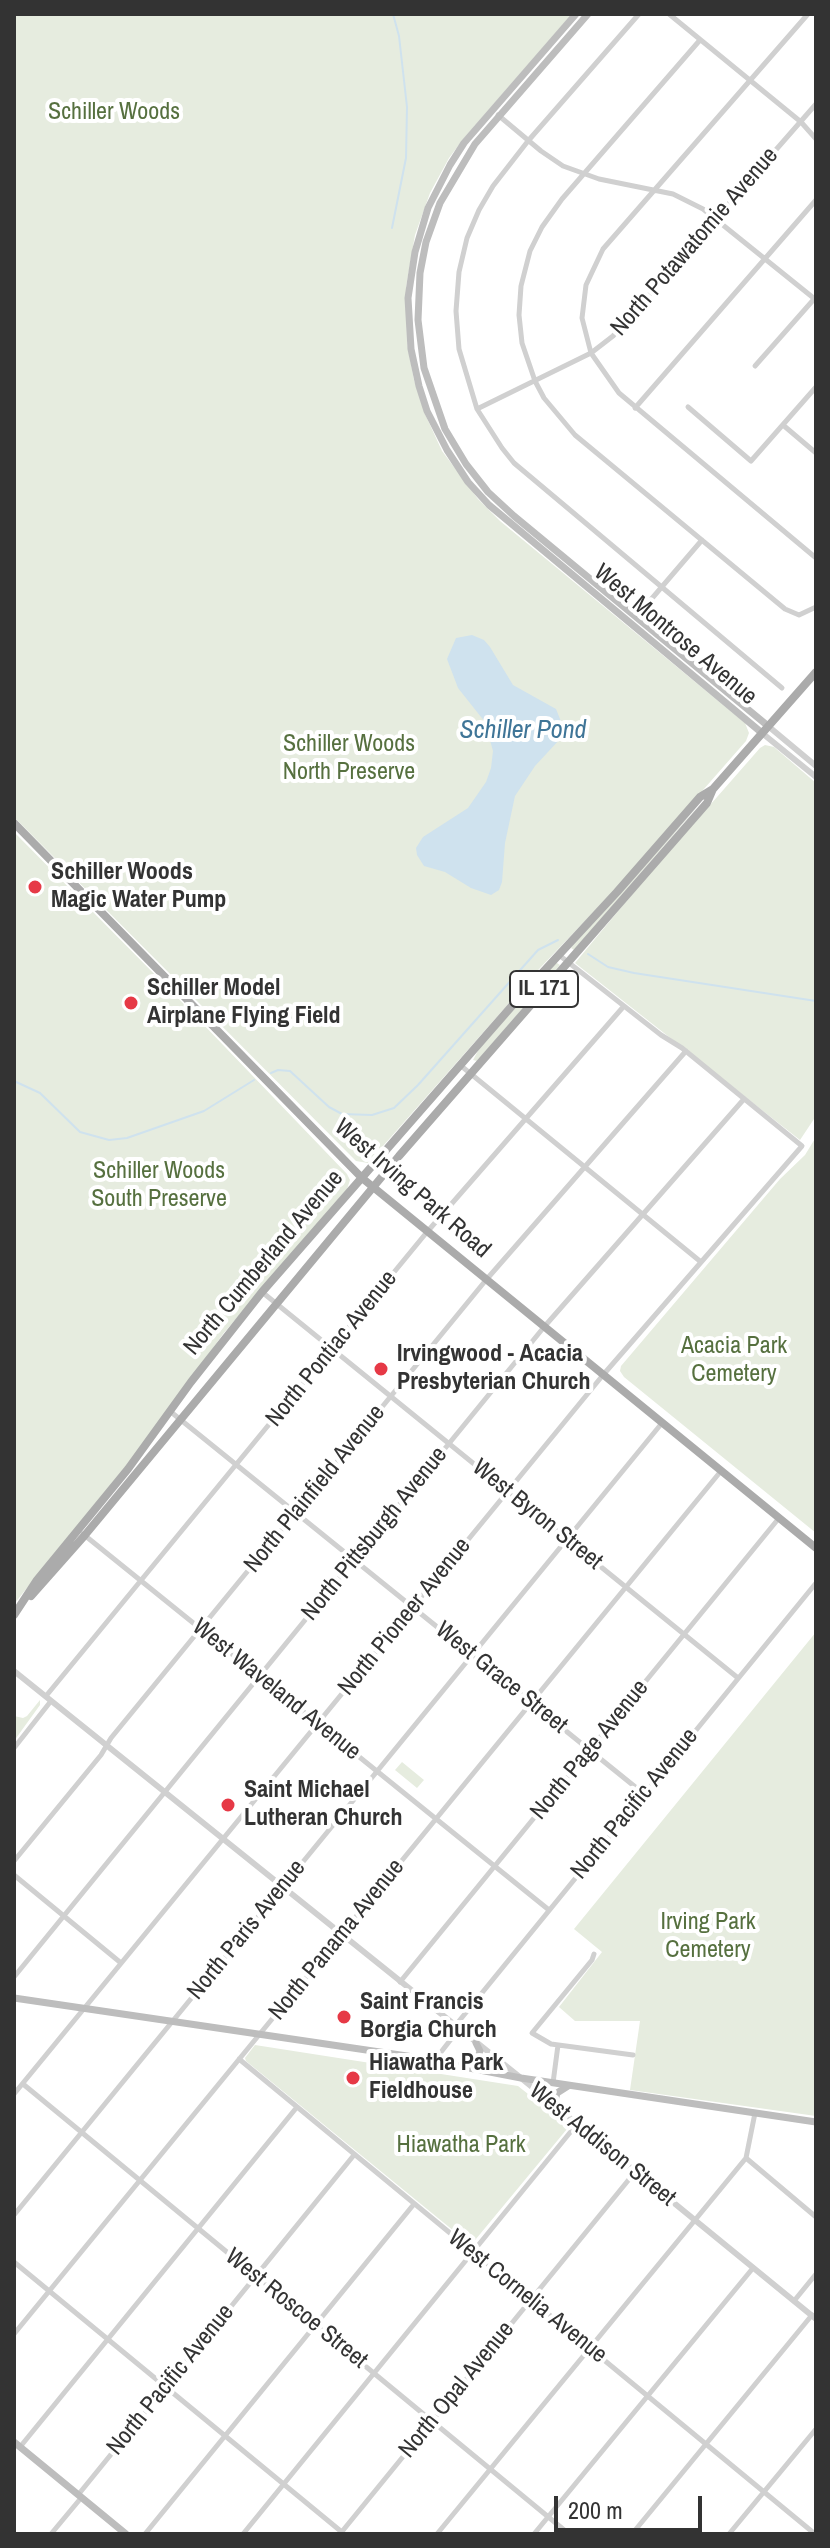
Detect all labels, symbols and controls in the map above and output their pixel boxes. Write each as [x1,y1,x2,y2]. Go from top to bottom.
park label: Schiller Woods [48,99,180,127]
street label: North Potawatomie Avenue [605,142,785,342]
street label: West Montrose Avenue [588,558,762,712]
water label: Schiller Pond [460,715,586,747]
park label: Schiller Woods North Preserve [283,731,415,787]
place label: Schiller Woods Magic Water Pump [51,859,226,915]
marker: Schiller Woods Magic Water Pump [26,878,44,896]
road number: IL 171 [510,971,578,1007]
place label: Schiller Model Airplane Flying Field [147,975,341,1031]
marker: Schiller Model Airplane Flying Field [122,994,140,1012]
street label: West Irving Park Road [328,1113,496,1265]
park label: Schiller Woods South Preserve [91,1158,227,1214]
street label: North Cumberland Avenue [178,1165,350,1361]
street label: North Pontiac Avenue [260,1265,404,1433]
park label: Acacia Park Cemetery [681,1333,787,1389]
place label: Irvingwood - Acacia Presbyterian Church [397,1341,591,1397]
marker: Irvingwood - Acacia Presbyterian Church [372,1360,390,1378]
street label: North Plainfield Avenue [239,1399,391,1579]
street label: North Pittsburgh Avenue [296,1441,454,1627]
street label: West Byron Street [466,1454,608,1576]
street label: North Pioneer Avenue [333,1532,477,1702]
street label: West Waveland Avenue [186,1613,366,1767]
street label: West Grace Street [429,1616,573,1740]
street label: North Page Avenue [525,1674,655,1826]
street label: North Pacific Avenue [565,1723,705,1885]
place label: Saint Michael Lutheran Church [244,1777,403,1833]
marker: Saint Michael Lutheran Church [219,1796,237,1814]
street label: North Paris Avenue [182,1854,312,2006]
street label: North Panama Avenue [263,1854,411,2026]
park label: Irving Park Cemetery [660,1909,756,1965]
place label: Saint Francis Borgia Church [360,1989,497,2045]
marker: Saint Francis Borgia Church [335,2008,353,2026]
place label: Hiawatha Park Fieldhouse [369,2050,504,2106]
marker: Hiawatha Park Fieldhouse [344,2069,362,2087]
street label: West Addison Street [523,2077,681,2213]
park label: Hiawatha Park [396,2132,526,2160]
street label: West Cornelia Avenue [442,2224,612,2370]
street label: West Roscoe Street [219,2243,373,2375]
street label: North Pacific Avenue [101,2299,241,2461]
street label: North Opal Avenue [393,2316,521,2464]
scale bar [558,2480,706,2530]
text: 200 m [568,2494,623,2526]

